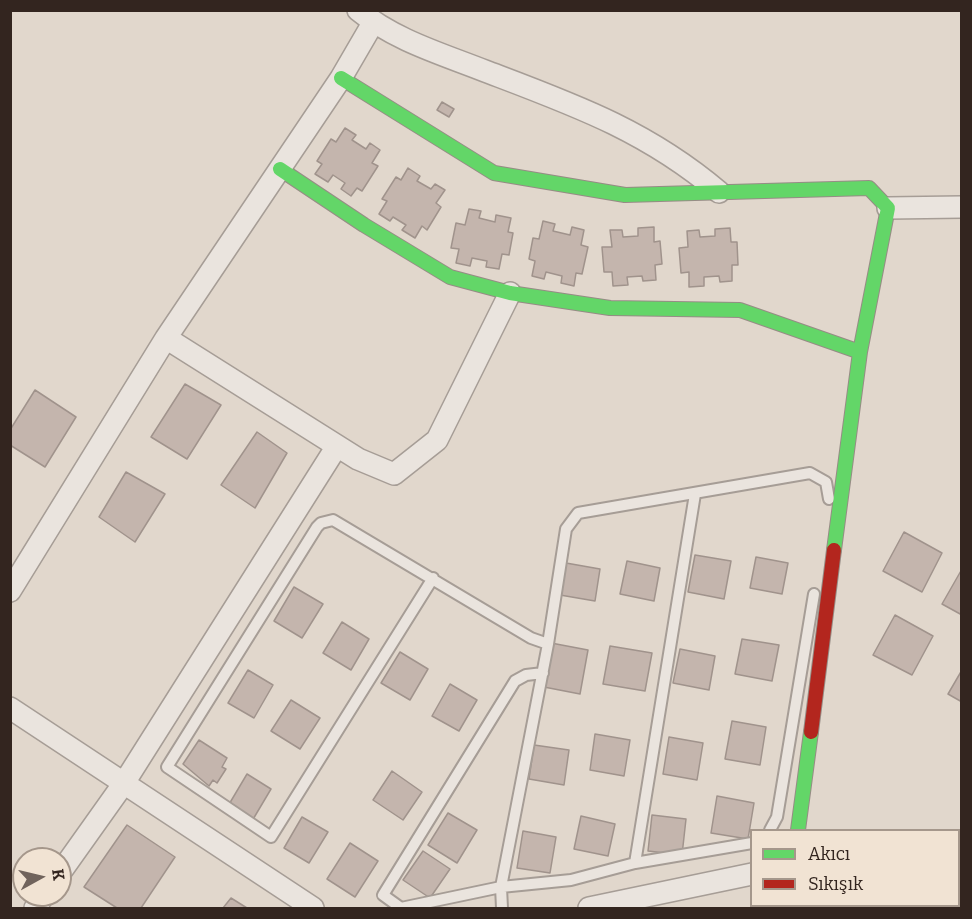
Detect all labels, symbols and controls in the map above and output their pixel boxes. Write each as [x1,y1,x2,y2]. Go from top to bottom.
legend [750,829,960,907]
text: Akıcı [808,843,850,865]
north arrow [12,847,72,907]
text: K [48,868,69,882]
text: Sıkışık [808,873,863,895]

